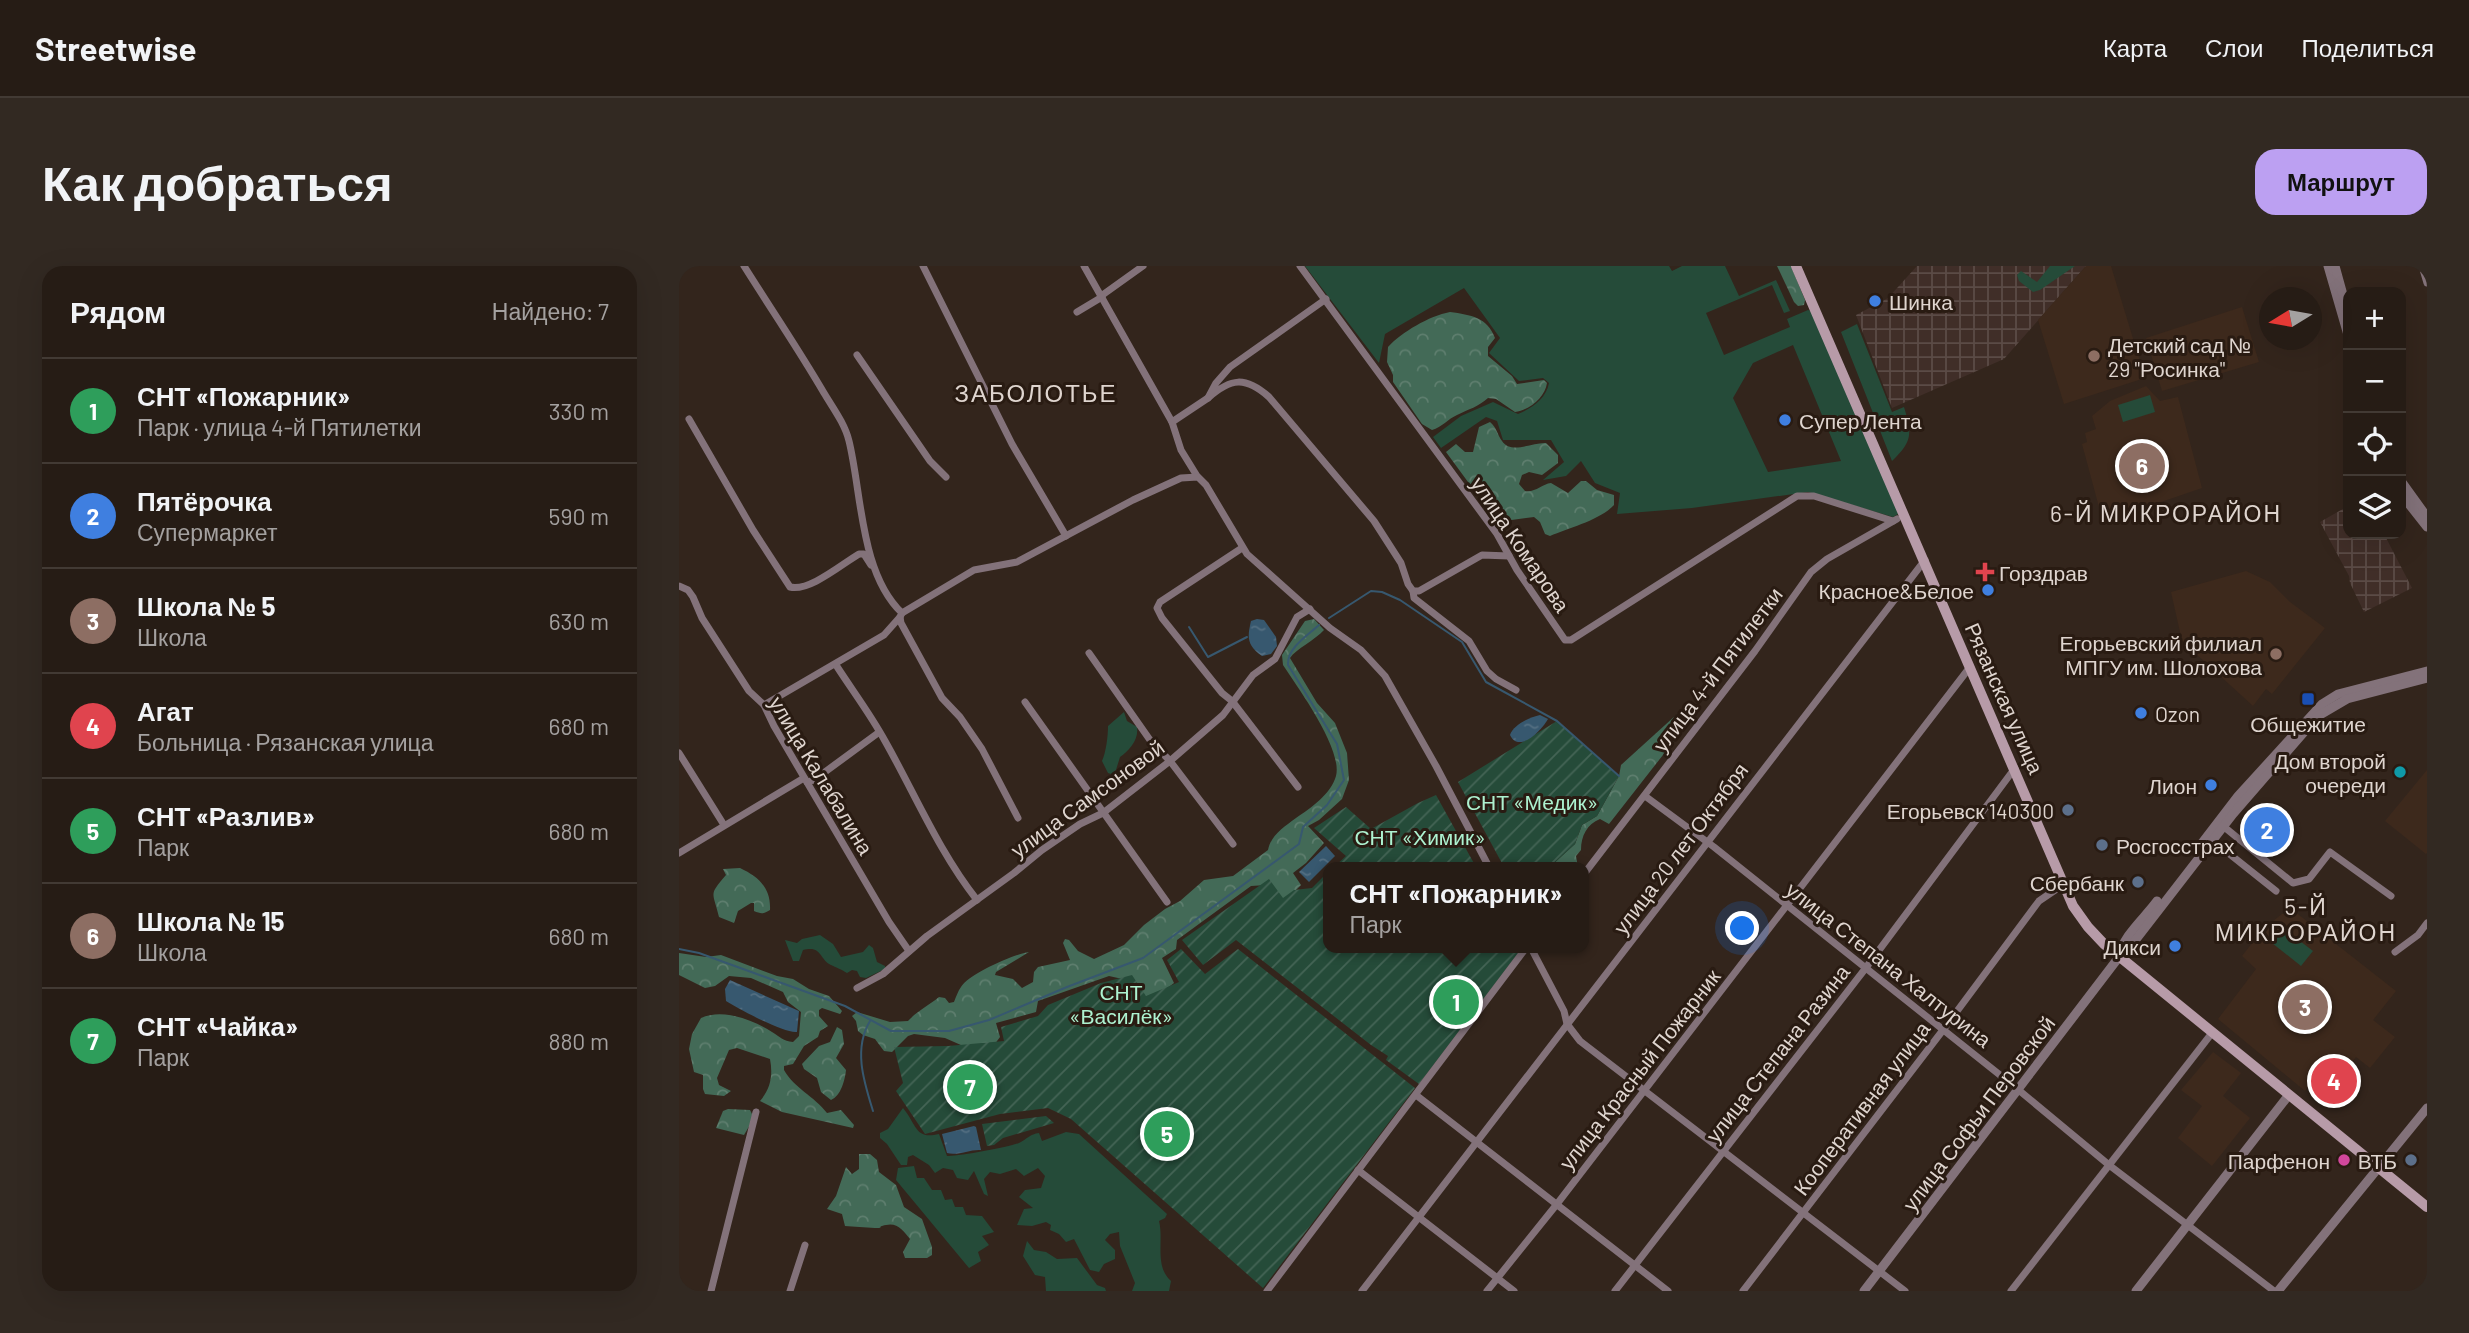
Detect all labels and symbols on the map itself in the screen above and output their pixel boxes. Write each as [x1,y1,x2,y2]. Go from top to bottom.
north arrow [2259,287,2322,350]
place label: Шинка [1889,289,1953,314]
marker: Шинка [1867,293,1883,309]
place label: Детский сад № 29 "Росинка" [2108,332,2251,381]
marker: Детский сад № 29 "Росинка" [2086,348,2102,364]
district label: ЗАБОЛОТЬЕ [954,378,1118,407]
place label: Супер Лента [1799,408,1922,433]
marker: Супер Лента [1777,412,1793,428]
pin: 6 [2119,440,2165,492]
street label: улица Комарова [1466,472,1576,617]
district label: 6-Й МИКРОРАЙОН [2050,499,2282,527]
place label: Горздрав [1999,560,2088,585]
marker: Горздрав [1977,564,1993,580]
place label: Красное&Белое [1819,578,1974,603]
street label: улица 4-й Пятилетки [1647,582,1787,756]
marker: Красное&Белое [1980,582,1996,598]
street label: Рязанская улица [1960,619,2050,778]
place label: Егорьевский филиал МПГУ им. Шолохова [2060,630,2262,679]
marker: Егорьевский филиал МПГУ им. Шолохова [2268,646,2284,662]
street label: улица Калабалина [765,691,879,859]
marker: Общежитие [2300,691,2316,707]
place label: Ozon [2155,701,2200,726]
marker: Ozon [2133,705,2149,721]
place label: Общежитие [2250,711,2366,736]
street label: улица Самсоновой [1005,734,1169,862]
place label: Дом второй очереди [2274,748,2386,797]
street label: улица 20 лет Октября [1607,757,1753,939]
marker: Дом второй очереди [2392,764,2408,780]
place label: Лион [2148,773,2197,798]
marker: Лион [2203,777,2219,793]
park label: СНТ «Медик» [1466,789,1598,814]
place label: Егорьевск 140300 [1887,798,2054,823]
marker: Егорьевск 140300 [2060,802,2076,818]
pin: 2 [2244,804,2290,856]
park label: СНТ «Химик» [1354,824,1486,849]
place label: Росгосстрах [2116,833,2235,858]
marker: Росгосстрах [2094,837,2110,853]
place label: Сбербанк [2030,870,2125,895]
marker: Сбербанк [2130,874,2146,890]
street label: улица Степана Халтурина [1781,876,1997,1052]
district label: 5-Й МИКРОРАЙОН [2215,892,2397,946]
your location [1725,911,1759,945]
place label: Дикси [2103,934,2161,959]
marker: Дикси [2167,938,2183,954]
street label: улица Степана Разина [1700,959,1854,1147]
street label: улица Красный Пожарник [1553,963,1725,1174]
pin: 1 [1433,976,1479,1028]
park label: СНТ «Василёк» [1069,979,1173,1028]
pin: 3 [2282,981,2328,1033]
street label: улица Софьи Перовской [1897,1011,2059,1215]
street label: Кооперативная улица [1788,1016,1935,1200]
pin: 4 [2311,1055,2357,1107]
pin: 7 [947,1061,993,1113]
pin: 5 [1144,1108,1190,1160]
place label: Парфенон [2228,1148,2330,1173]
place label: ВТБ [2358,1148,2397,1173]
marker: Парфенон [2336,1152,2352,1168]
marker: ВТБ [2403,1152,2419,1168]

